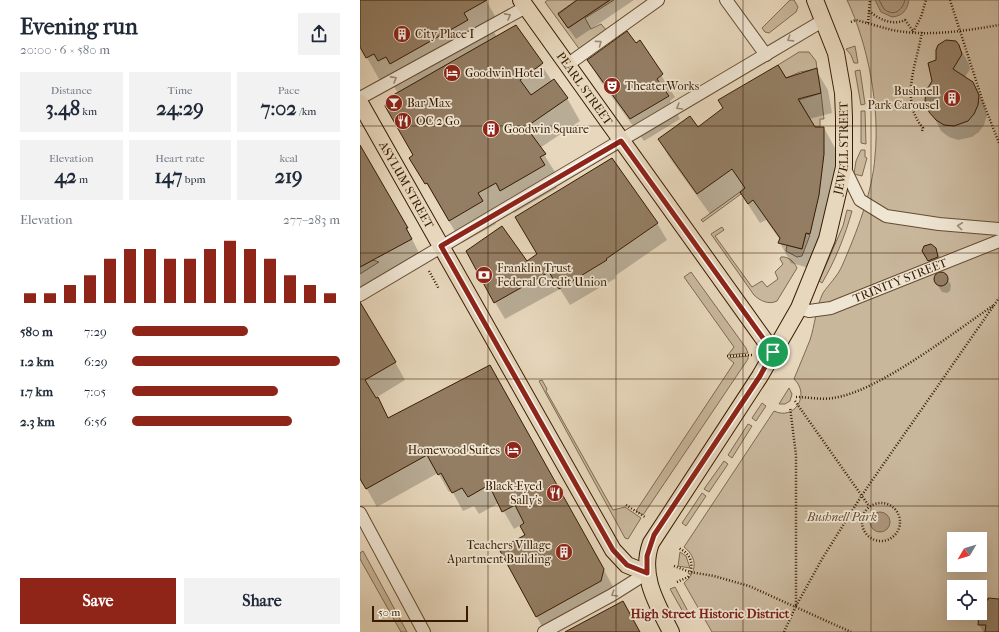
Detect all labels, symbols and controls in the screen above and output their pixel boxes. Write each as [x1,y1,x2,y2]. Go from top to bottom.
button: share [298,13,340,55]
text: Evening run [20,14,138,40]
one-way arrow [504,14,511,21]
building icon: City Place I [392,24,412,44]
place label: City Place I [415,27,475,41]
one-way arrow [787,35,794,42]
one-way arrow [595,40,602,48]
text: 20:00 · 6 × 580 m [20,42,110,57]
street label: PEARL STREET [554,49,616,129]
hotel icon: Goodwin Hotel [442,63,462,83]
place label: Goodwin Hotel [465,66,544,80]
one-way arrow [390,76,397,83]
theatre icon: TheaterWorks [602,76,622,96]
place label: TheaterWorks [625,79,700,93]
text: Distance [51,84,92,97]
text: Time [167,84,192,97]
text: Pace [278,84,300,97]
place label: Bushnell Park Carousel [868,84,940,112]
building icon: Bushnell Park Carousel [942,88,962,108]
bar icon: Bar Max [384,93,404,113]
place label: Bar Max [407,96,452,110]
text: 3.48 [46,97,80,120]
text: 24:29 [156,97,204,120]
text: 7:02 [261,97,297,120]
street label: JEWELL STREET [830,100,851,197]
one-way arrow [676,102,683,109]
text: km [80,105,97,118]
text: /km [297,105,316,118]
restaurant icon: OC 2 Go [393,111,413,131]
place label: OC 2 Go [416,114,459,128]
building icon: Goodwin Square [481,119,501,139]
place label: Goodwin Square [504,122,589,136]
street label: ASYLUM STREET [376,138,437,232]
text: Elevation [49,152,94,165]
text: Heart rate [155,152,205,165]
text: kcal [279,152,298,165]
text: 42 [55,165,77,188]
text: 147 [154,165,182,188]
text: 219 [275,165,303,188]
text: m [77,173,88,186]
text: bpm [182,173,206,186]
text: Elevation [20,212,73,227]
text: 277–283 m [283,212,340,227]
one-way arrow [957,222,963,231]
street label: TRINITY STREET [851,255,950,305]
place label: Franklin Trust Federal Credit Union [497,261,607,289]
bank icon: Franklin Trust Federal Credit Union [474,265,494,285]
text: 580 m [20,324,53,339]
text: 7:29 [84,324,107,339]
pin [756,335,790,369]
icon: arrive [762,341,784,363]
text: 1.2 km [20,354,54,369]
text: 6:29 [84,354,108,369]
text: 1.7 km [20,384,53,399]
text: 7:05 [84,384,106,399]
text: 2.3 km [20,414,55,429]
text: 6:56 [84,414,107,429]
hotel icon: Homewood Suites [503,440,523,460]
place label: Homewood Suites [408,443,501,457]
place label: Black-Eyed Sally's [485,479,543,507]
restaurant icon: Black-Eyed Sally's [545,483,565,503]
park label: Bushnell Park [806,510,877,524]
north arrow [947,532,987,572]
map controls [947,532,987,620]
place label: Teachers Village Apartment Building [446,538,552,566]
building icon: Teachers Village Apartment Building [554,542,574,562]
button: Save [20,578,176,624]
button: Share [184,578,340,624]
button: locate [947,580,987,620]
one-way arrow [611,589,618,596]
scale bar [372,604,468,623]
text: 50 m [378,606,400,619]
district label: High Street Historic District [631,606,790,622]

